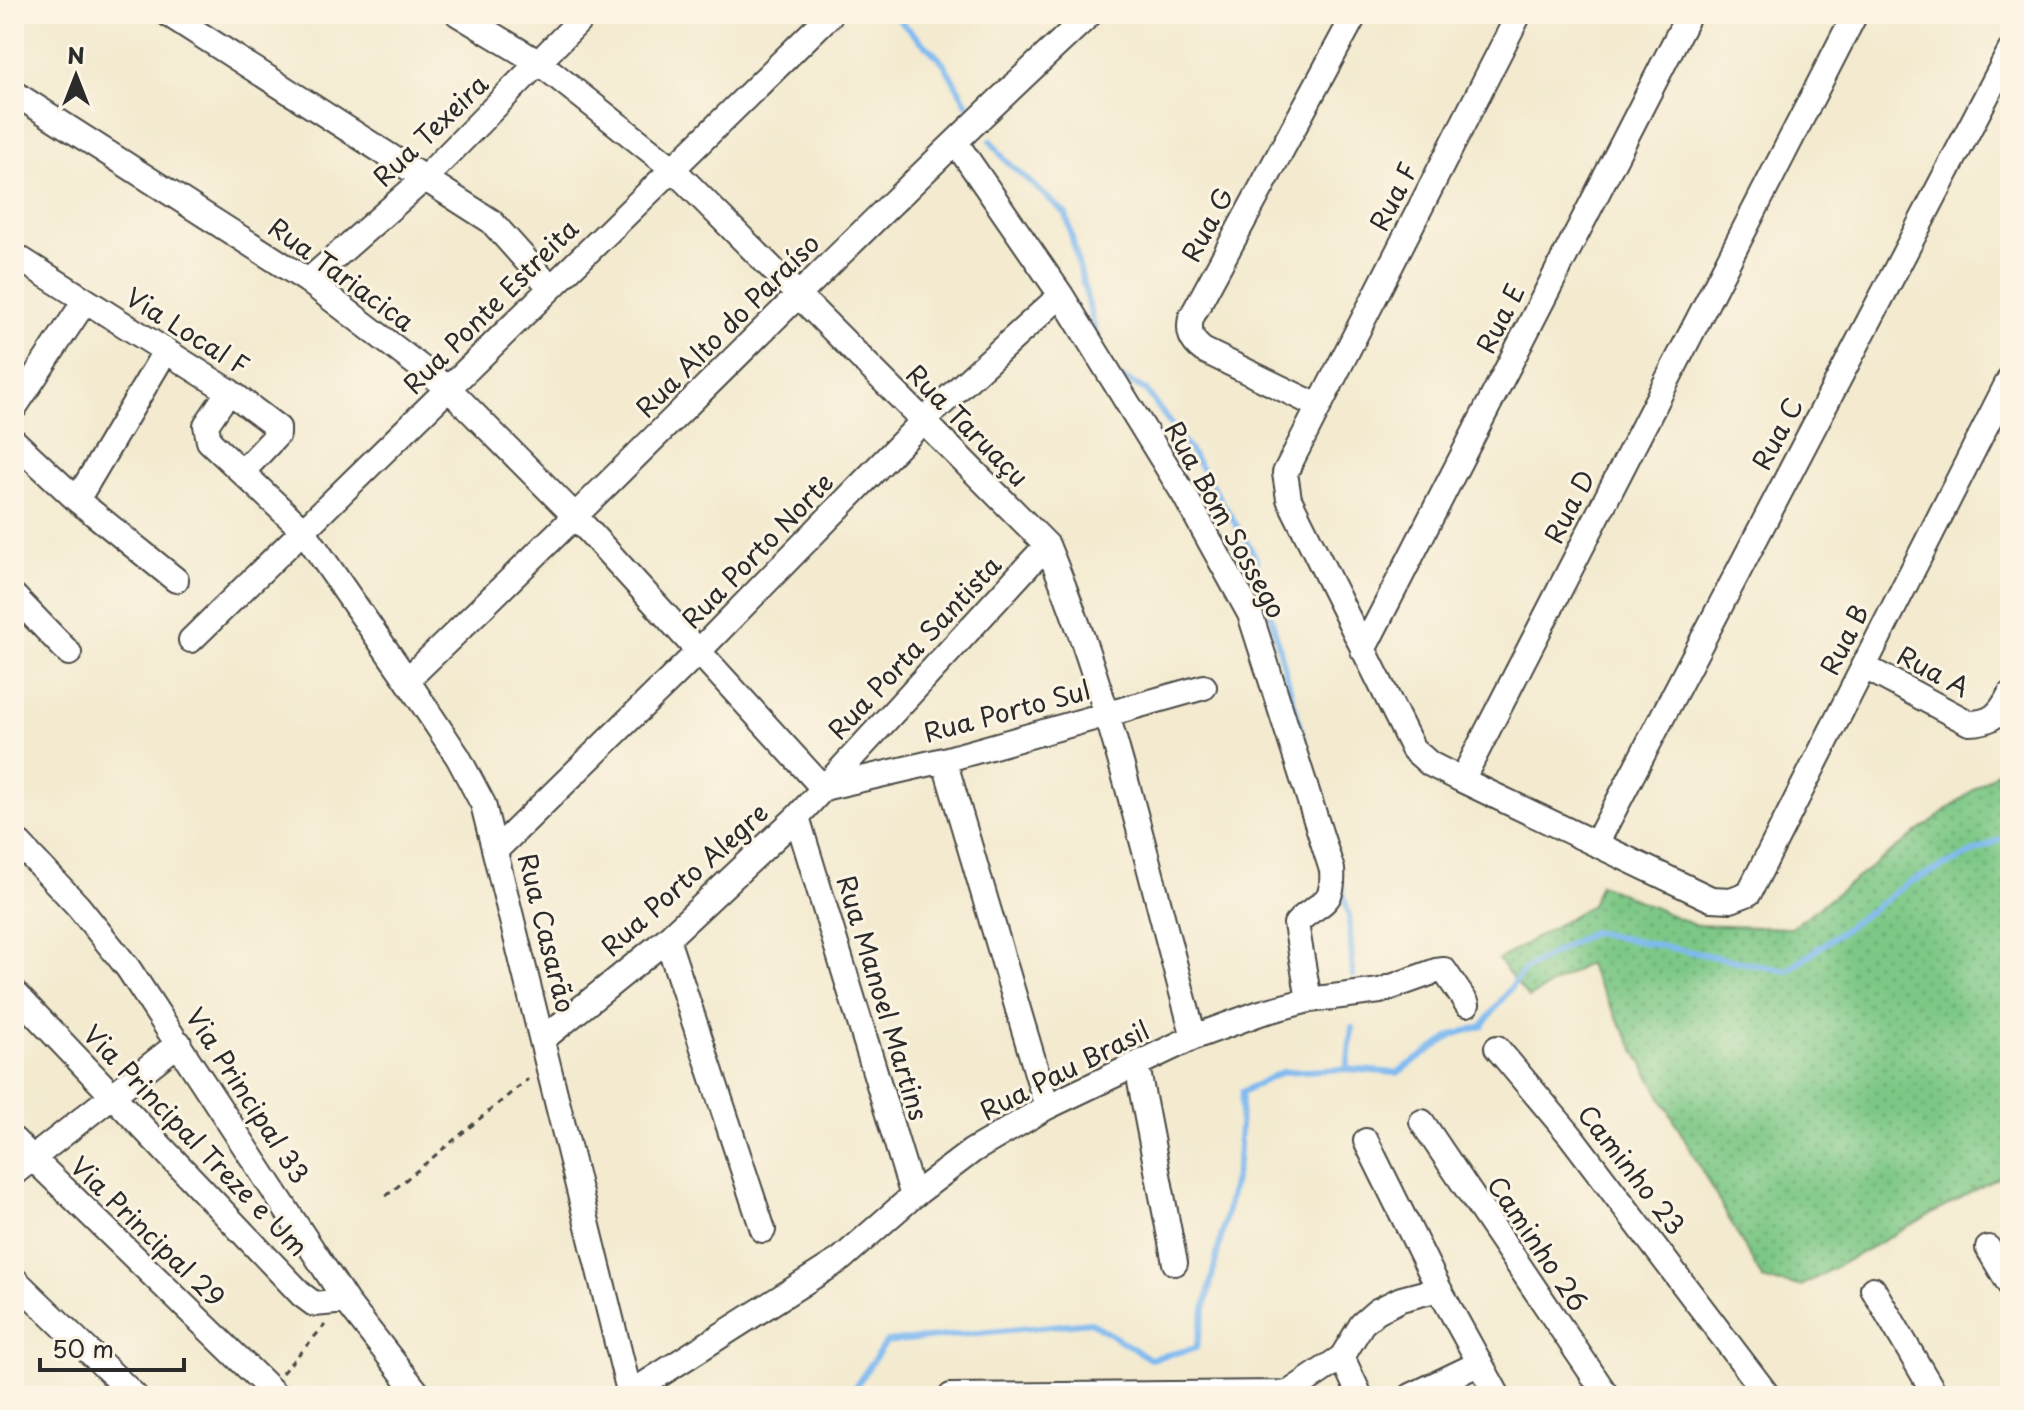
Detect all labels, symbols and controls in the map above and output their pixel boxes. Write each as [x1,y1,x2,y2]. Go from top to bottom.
north arrow [36,36,116,116]
text: N [67,38,85,71]
street label: Rua Texeira [364,64,497,195]
street label: Rua F [1359,155,1426,237]
street label: Rua G [1171,180,1242,268]
street label: Rua Tariacica [261,207,424,341]
street label: Rua Ponte Estreita [394,209,587,402]
street label: Rua Alto do Paraíso [626,224,828,426]
street label: Via Local F [118,277,257,384]
street label: Rua E [1466,277,1534,360]
street label: Rua Taruaçu [898,355,1038,495]
street label: Rua C [1741,390,1812,477]
street label: Rua Bom Sossego [1156,414,1297,625]
street label: Rua Porto Norte [672,463,842,637]
street label: Rua D [1534,463,1604,550]
street label: Rua Porta Santista [818,546,1010,748]
street label: Rua B [1809,597,1878,681]
street label: Rua A [1890,635,1977,706]
street label: Rua Porto Sul [919,670,1094,752]
street label: Rua Porto Alegre [592,793,776,965]
street label: Rua Casarão [509,849,586,1016]
street label: Rua Manoel Martins [828,870,939,1125]
street label: Via Principal 33 [177,999,320,1191]
street label: Rua Pau Brasil [973,1010,1156,1129]
street label: Via Principal Treze e Um [75,1015,318,1265]
street label: Caminho 23 [1569,1096,1696,1242]
street label: Via Principal 29 [62,1147,234,1315]
street label: Caminho 26 [1478,1167,1598,1319]
scale bar [40,1322,184,1372]
text: 50 m [52,1330,114,1366]

